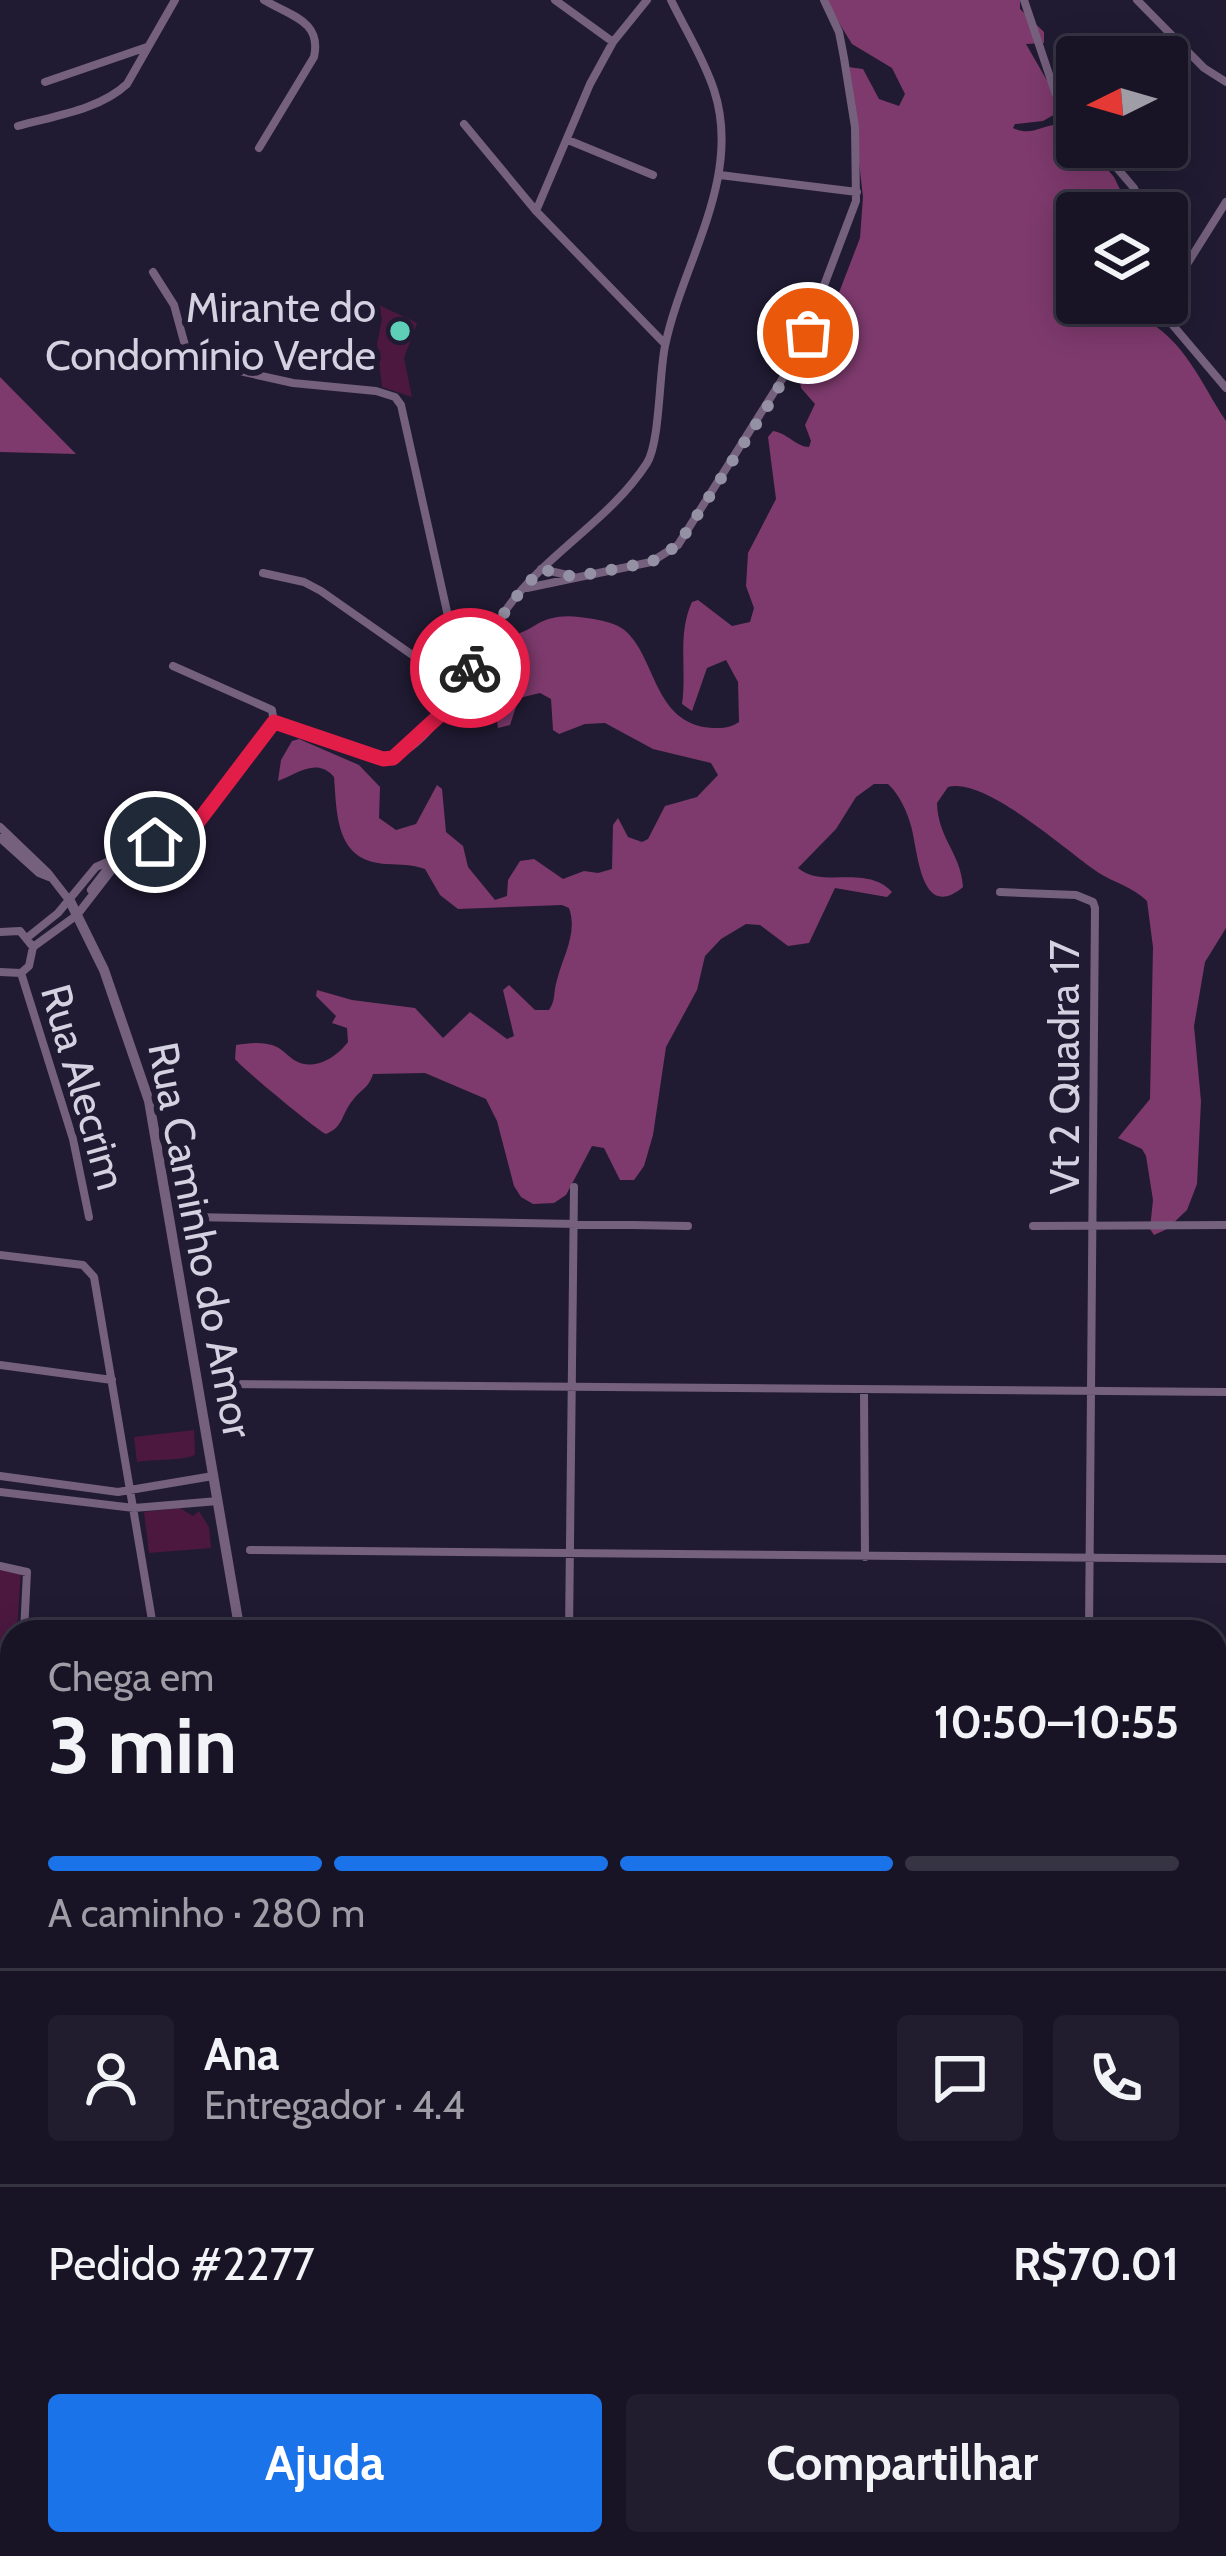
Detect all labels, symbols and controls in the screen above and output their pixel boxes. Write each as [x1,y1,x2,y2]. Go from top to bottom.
north arrow [1056,36,1188,168]
map controls [1056,36,1188,324]
button: layers [1056,192,1188,324]
place label: Mirante do Condomínio Verde [45,281,376,381]
pin [757,282,859,384]
icon: bag [775,300,841,366]
marker: Mirante do Condomínio Verde [387,318,413,344]
courier [410,608,530,728]
icon: bike [437,635,503,701]
pin [104,791,206,893]
icon: home [122,809,188,875]
street label: Vt 2 Quadra 17 [1038,940,1090,1194]
street label: Rua Alecrim [30,978,138,1196]
street label: Rua Caminho do Amor [137,1038,265,1443]
text: Chega em [48,1653,214,1701]
text: 10:50–10:55 [934,1695,1179,1749]
text: 3 min [48,1698,237,1793]
text: A caminho · 280 m [48,1889,365,1937]
button: person [48,2015,174,2141]
button: chat [897,2015,1023,2141]
button: phone [1053,2015,1179,2141]
text: Ana [204,2027,279,2081]
text: Entregador · 4.4 [204,2081,465,2129]
text: Pedido #2277 [48,2237,315,2291]
text: R$70.01 [1013,2237,1179,2291]
button: Ajuda [48,2394,602,2532]
button: Compartilhar [626,2394,1179,2532]

